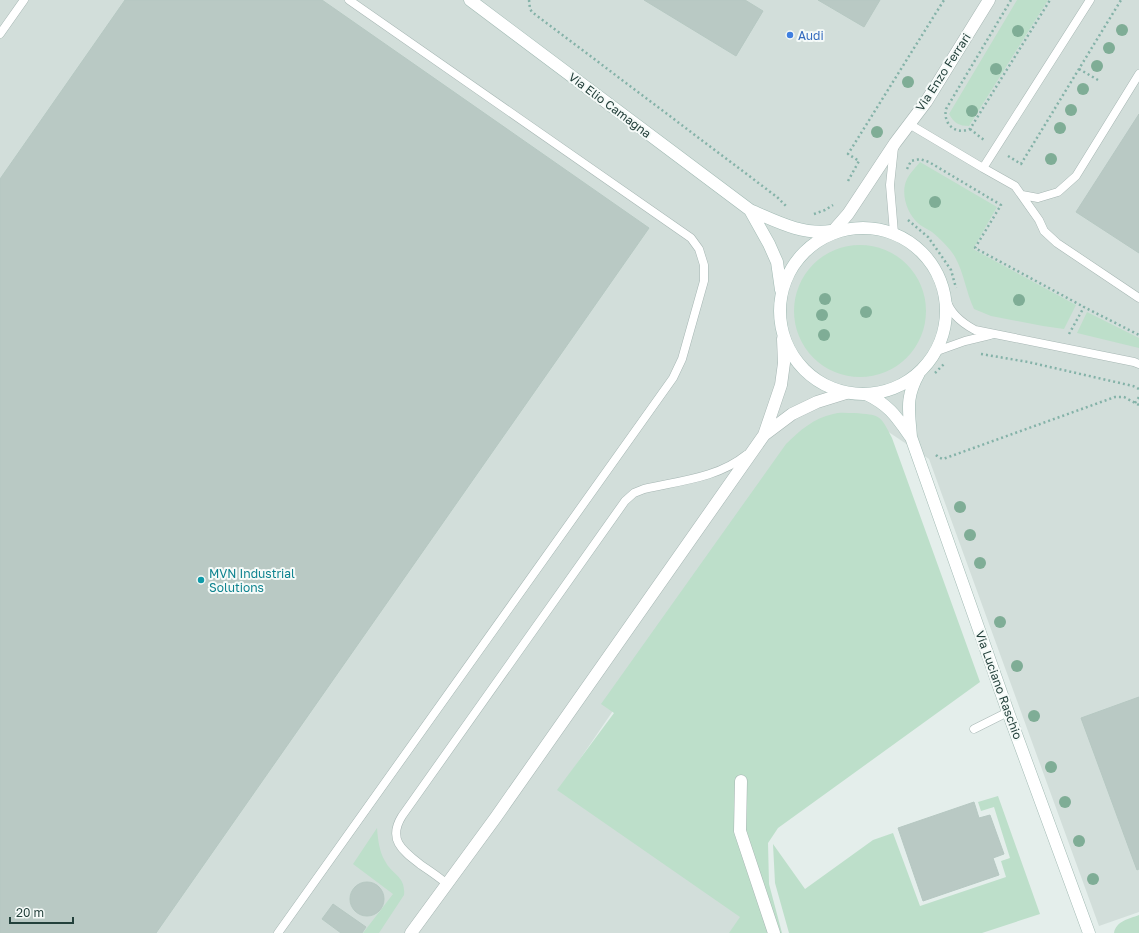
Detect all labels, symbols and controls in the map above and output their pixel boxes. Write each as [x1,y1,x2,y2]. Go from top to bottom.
place label: Audi [798,28,824,43]
marker: Audi [785,30,795,40]
street label: Via Enzo Ferrari [912,30,974,114]
street label: Via Elio Camagna [566,69,654,141]
place label: MVN Industrial Solutions [209,566,295,595]
marker: MVN Industrial Solutions [196,575,206,585]
street label: Via Luciano Raschio [972,629,1026,741]
scale bar [10,899,73,925]
text: 20 m [16,905,44,920]

